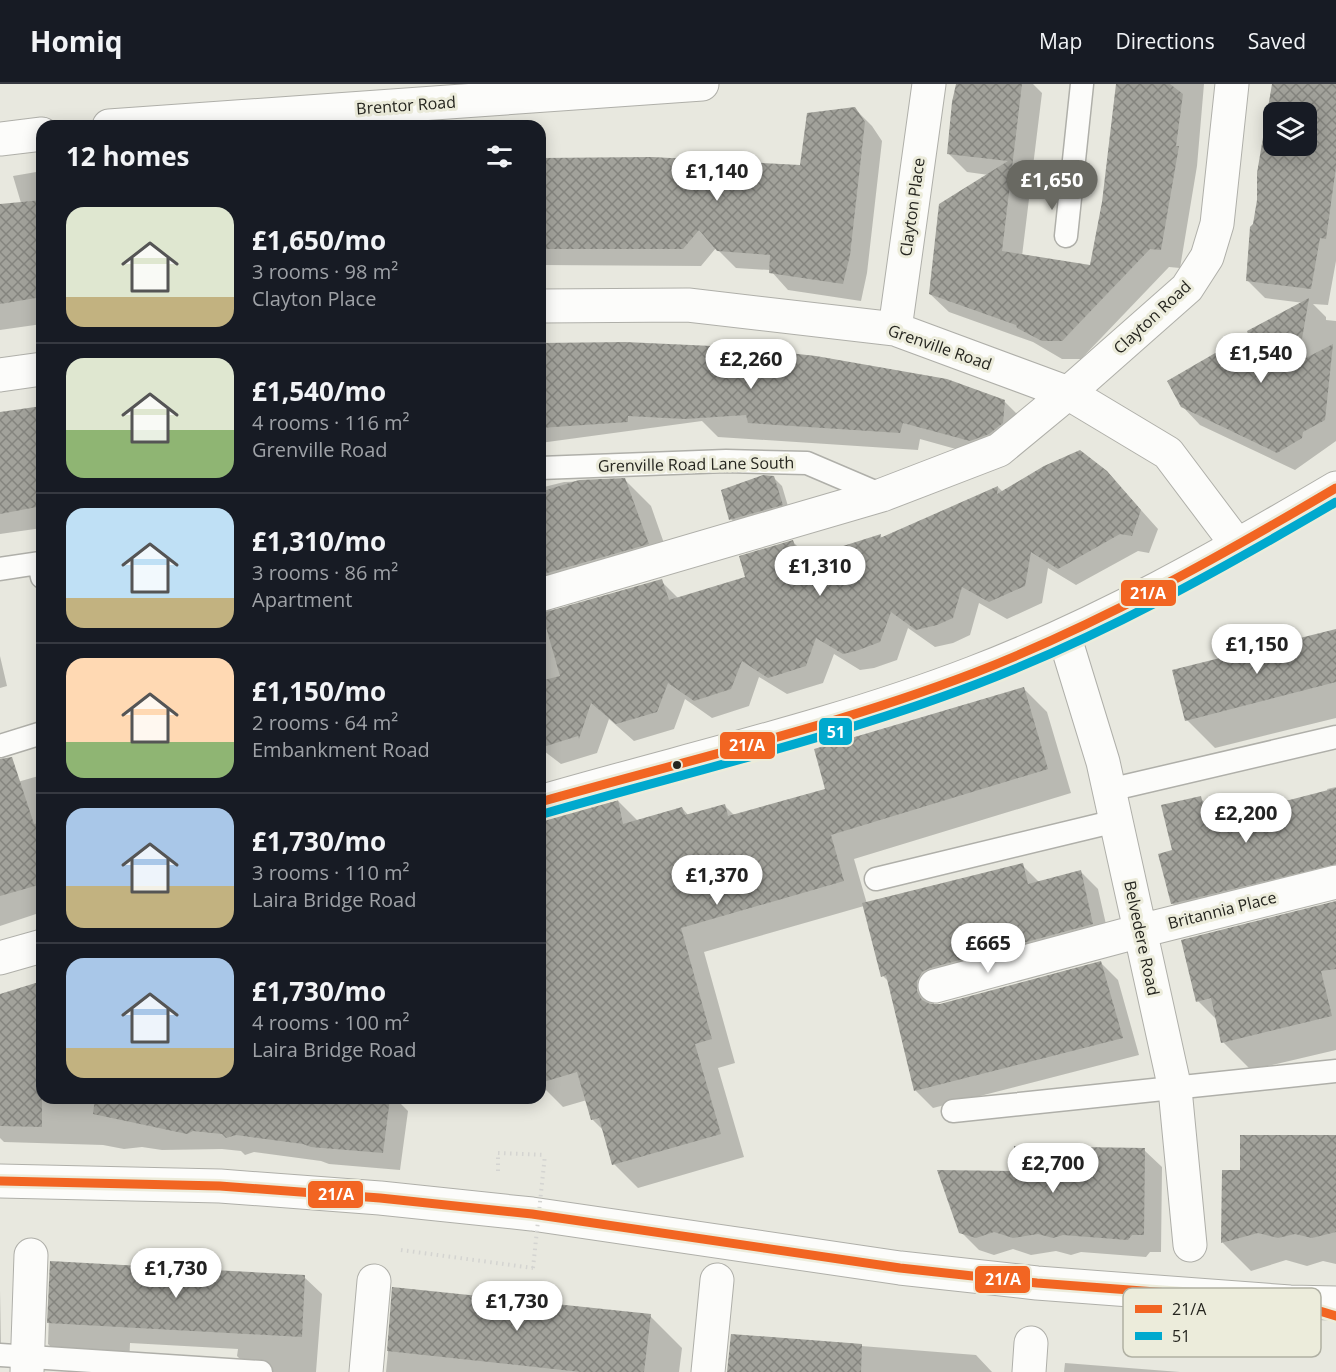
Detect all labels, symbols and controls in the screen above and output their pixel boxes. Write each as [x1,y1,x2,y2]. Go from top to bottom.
text: Homiq [30,22,123,60]
text: Map [1039,27,1082,55]
text: Directions [1115,27,1215,55]
text: Saved [1248,27,1306,55]
street label: Brentor Road [355,91,457,119]
map controls [1263,102,1317,156]
button: layers [1263,102,1317,156]
text: 12 homes [66,138,190,174]
icon: filters [483,140,516,173]
pin: £1,140 [668,151,766,202]
street label: Clayton Place [894,156,930,258]
text: £1,140 [686,157,748,184]
pin: £1,650 [1003,160,1101,211]
text: £1,650 [1021,166,1083,193]
text: £1,650/mo [252,222,386,258]
icon: home [114,231,186,303]
text: 3 rooms · 98 m² [252,258,398,285]
street label: Clayton Road [1108,275,1196,359]
text: Clayton Place [252,285,376,312]
street label: Grenville Road [885,319,995,375]
pin: £1,540 [1212,333,1310,384]
pin: £2,260 [702,339,800,390]
text: £1,540 [1230,339,1292,366]
text: £2,260 [720,345,782,372]
text: £1,540/mo [252,373,386,409]
icon: home [114,382,186,454]
text: 4 rooms · 116 m² [252,409,410,436]
text: Grenville Road [252,436,388,463]
street label: Grenville Road Lane South [598,451,794,477]
text: £1,310/mo [252,523,386,559]
icon: home [114,532,186,604]
pin: £1,310 [771,546,869,597]
text: £1,310 [789,552,851,579]
text: 3 rooms · 86 m² [252,559,398,586]
line badge: 21/A [1120,579,1177,607]
text: 21/A [1130,582,1167,604]
text: Apartment [252,586,352,613]
pin: £1,150 [1208,624,1306,675]
text: £1,150 [1226,630,1288,657]
text: £1,150/mo [252,673,386,709]
icon: home [114,682,186,754]
text: 2 rooms · 64 m² [252,709,398,736]
line badge: 51 [818,717,853,746]
text: 51 [827,721,845,743]
line badge: 21/A [719,731,776,760]
text: 21/A [729,734,766,756]
text: Embankment Road [252,736,430,763]
unlabelled marker [671,759,683,771]
pin: £2,200 [1197,793,1295,844]
text: £2,200 [1215,799,1277,826]
text: £1,730/mo [252,823,386,859]
icon: home [114,832,186,904]
pin: £1,370 [668,855,766,906]
text: 3 rooms · 110 m² [252,859,410,886]
text: £1,370 [686,861,748,888]
street label: Belvedere Road [1119,879,1165,997]
text: Laira Bridge Road [252,886,416,913]
street label: Britannia Place [1165,886,1279,934]
pin: £665 [952,923,1024,974]
text: £665 [965,929,1011,956]
text: £1,730/mo [252,973,386,1009]
icon: home [114,982,186,1054]
text: 4 rooms · 100 m² [252,1009,410,1036]
text: Laira Bridge Road [252,1036,416,1063]
pin: £2,700 [1004,1143,1102,1194]
text: £2,700 [1022,1149,1084,1176]
line badge: 21/A [307,1180,364,1209]
text: 21/A [318,1183,355,1205]
pin: £1,730 [127,1248,225,1299]
text: £1,730 [145,1254,207,1281]
line badge: 21/A [974,1265,1031,1294]
text: 21/A [985,1268,1022,1290]
pin: £1,730 [468,1281,566,1332]
text: £1,730 [486,1287,548,1314]
legend [1123,1288,1321,1357]
text: 21/A [1172,1298,1207,1320]
text: 51 [1172,1325,1190,1347]

